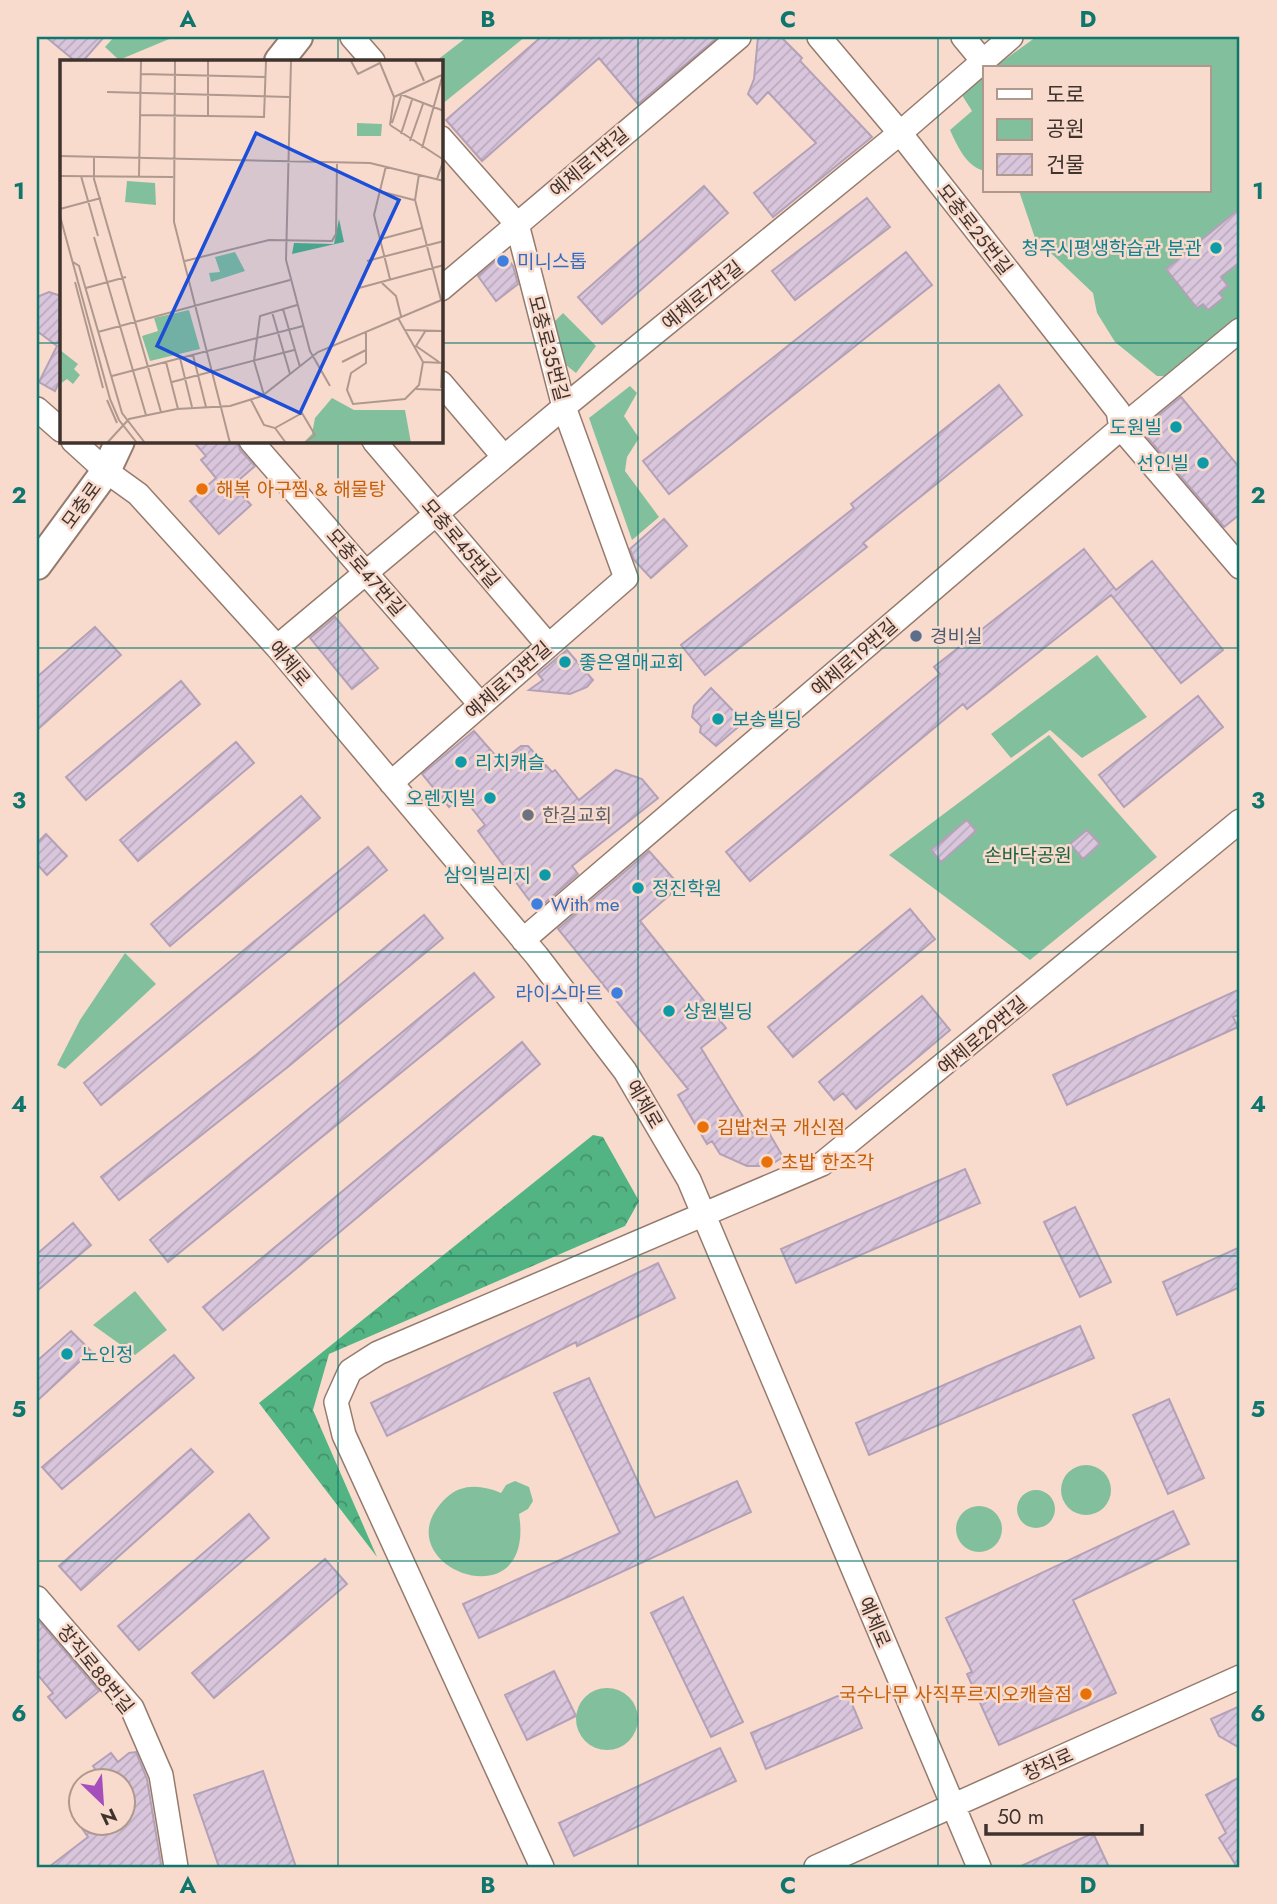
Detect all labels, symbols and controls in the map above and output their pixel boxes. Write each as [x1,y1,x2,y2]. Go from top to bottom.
text: A [179,2,197,36]
text: B [480,2,496,36]
text: C [780,2,796,36]
text: D [1080,2,1097,36]
inset map [60,60,443,443]
legend [983,66,1210,192]
text: 도로 [1046,80,1085,110]
text: 공원 [1046,114,1085,144]
street label: 예체로1번길 [544,121,635,204]
text: 건물 [1046,150,1085,180]
text: 1 [13,174,25,208]
text: 1 [1252,174,1264,208]
street label: 모충로25번길 [930,178,1019,281]
place label: 청주시평생학습관 분관 [1021,235,1202,262]
marker: 청주시평생학습관 분관 [1208,240,1224,256]
place label: 미니스톱 [517,248,587,275]
marker: 미니스톱 [495,253,511,269]
street label: 예체로7번길 [656,254,749,337]
street label: 모충로35번길 [521,292,576,404]
place label: 도원빌 [1110,414,1162,441]
marker: 도원빌 [1168,419,1184,435]
place label: 선인빌 [1137,450,1189,477]
marker: 선인빌 [1195,455,1211,471]
street label: 모충로 [55,476,108,534]
place label: 해복 아구찜 & 해물탕 [216,476,386,503]
text: 2 [11,478,27,512]
text: 2 [1250,478,1266,512]
marker: 해복 아구찜 & 해물탕 [194,481,210,497]
street label: 모충로45번길 [415,493,506,594]
street label: 모충로47번길 [320,523,411,622]
street label: 예체로19번길 [805,612,904,703]
place label: 경비실 [930,623,982,650]
marker: 경비실 [908,628,924,644]
street label: 예체로 [262,635,317,692]
street label: 예체로13번길 [459,635,557,725]
place label: 좋은열매교회 [579,649,684,676]
marker: 좋은열매교회 [557,654,573,670]
place label: 보송빌딩 [732,706,802,733]
marker: 보송빌딩 [710,711,726,727]
place label: 리치캐슬 [475,749,545,776]
marker: 리치캐슬 [453,754,469,770]
text: 3 [12,783,26,817]
text: 3 [1251,783,1265,817]
place label: 오렌지빌 [406,785,476,812]
marker: 오렌지빌 [482,790,498,806]
place label: 한길교회 [542,802,612,829]
marker: 한길교회 [520,807,536,823]
park label: 손바닥공원 [984,842,1072,869]
place label: 삼익빌리지 [444,862,531,889]
marker: 삼익빌리지 [537,867,553,883]
place label: 정진학원 [652,875,722,902]
marker: 정진학원 [630,880,646,896]
place label: With me [551,891,620,918]
marker: With me [529,896,545,912]
place label: 라이스마트 [516,980,603,1007]
marker: 라이스마트 [609,985,625,1001]
street label: 예체로29번길 [932,990,1033,1081]
place label: 상원빌딩 [683,998,753,1025]
marker: 상원빌딩 [661,1003,677,1019]
street label: 예체로 [620,1075,669,1134]
text: 4 [11,1087,27,1121]
text: 4 [1250,1087,1266,1121]
place label: 김밥천국 개신점 [717,1114,845,1141]
marker: 김밥천국 개신점 [695,1119,711,1135]
place label: 초밥 한조각 [781,1149,875,1176]
marker: 초밥 한조각 [759,1154,775,1170]
place label: 노인정 [81,1341,133,1368]
marker: 노인정 [59,1346,75,1362]
text: 5 [12,1392,26,1426]
text: 5 [1251,1392,1265,1426]
street label: 예체로 [852,1593,897,1652]
street label: 창직로88번길 [51,1619,140,1720]
place label: 국수나무 사직푸르지오캐슬점 [839,1681,1072,1708]
marker: 국수나무 사직푸르지오캐슬점 [1078,1686,1094,1702]
text: 6 [11,1696,27,1730]
text: 6 [1250,1696,1266,1730]
street label: 창직로 [1019,1741,1078,1787]
north arrow [66,1768,136,1838]
scale bar [986,1792,1142,1836]
text: N [96,1802,122,1832]
text: 50 m [997,1802,1044,1832]
text: A [179,1868,197,1902]
text: B [480,1868,496,1902]
text: C [780,1868,796,1902]
text: D [1080,1868,1097,1902]

